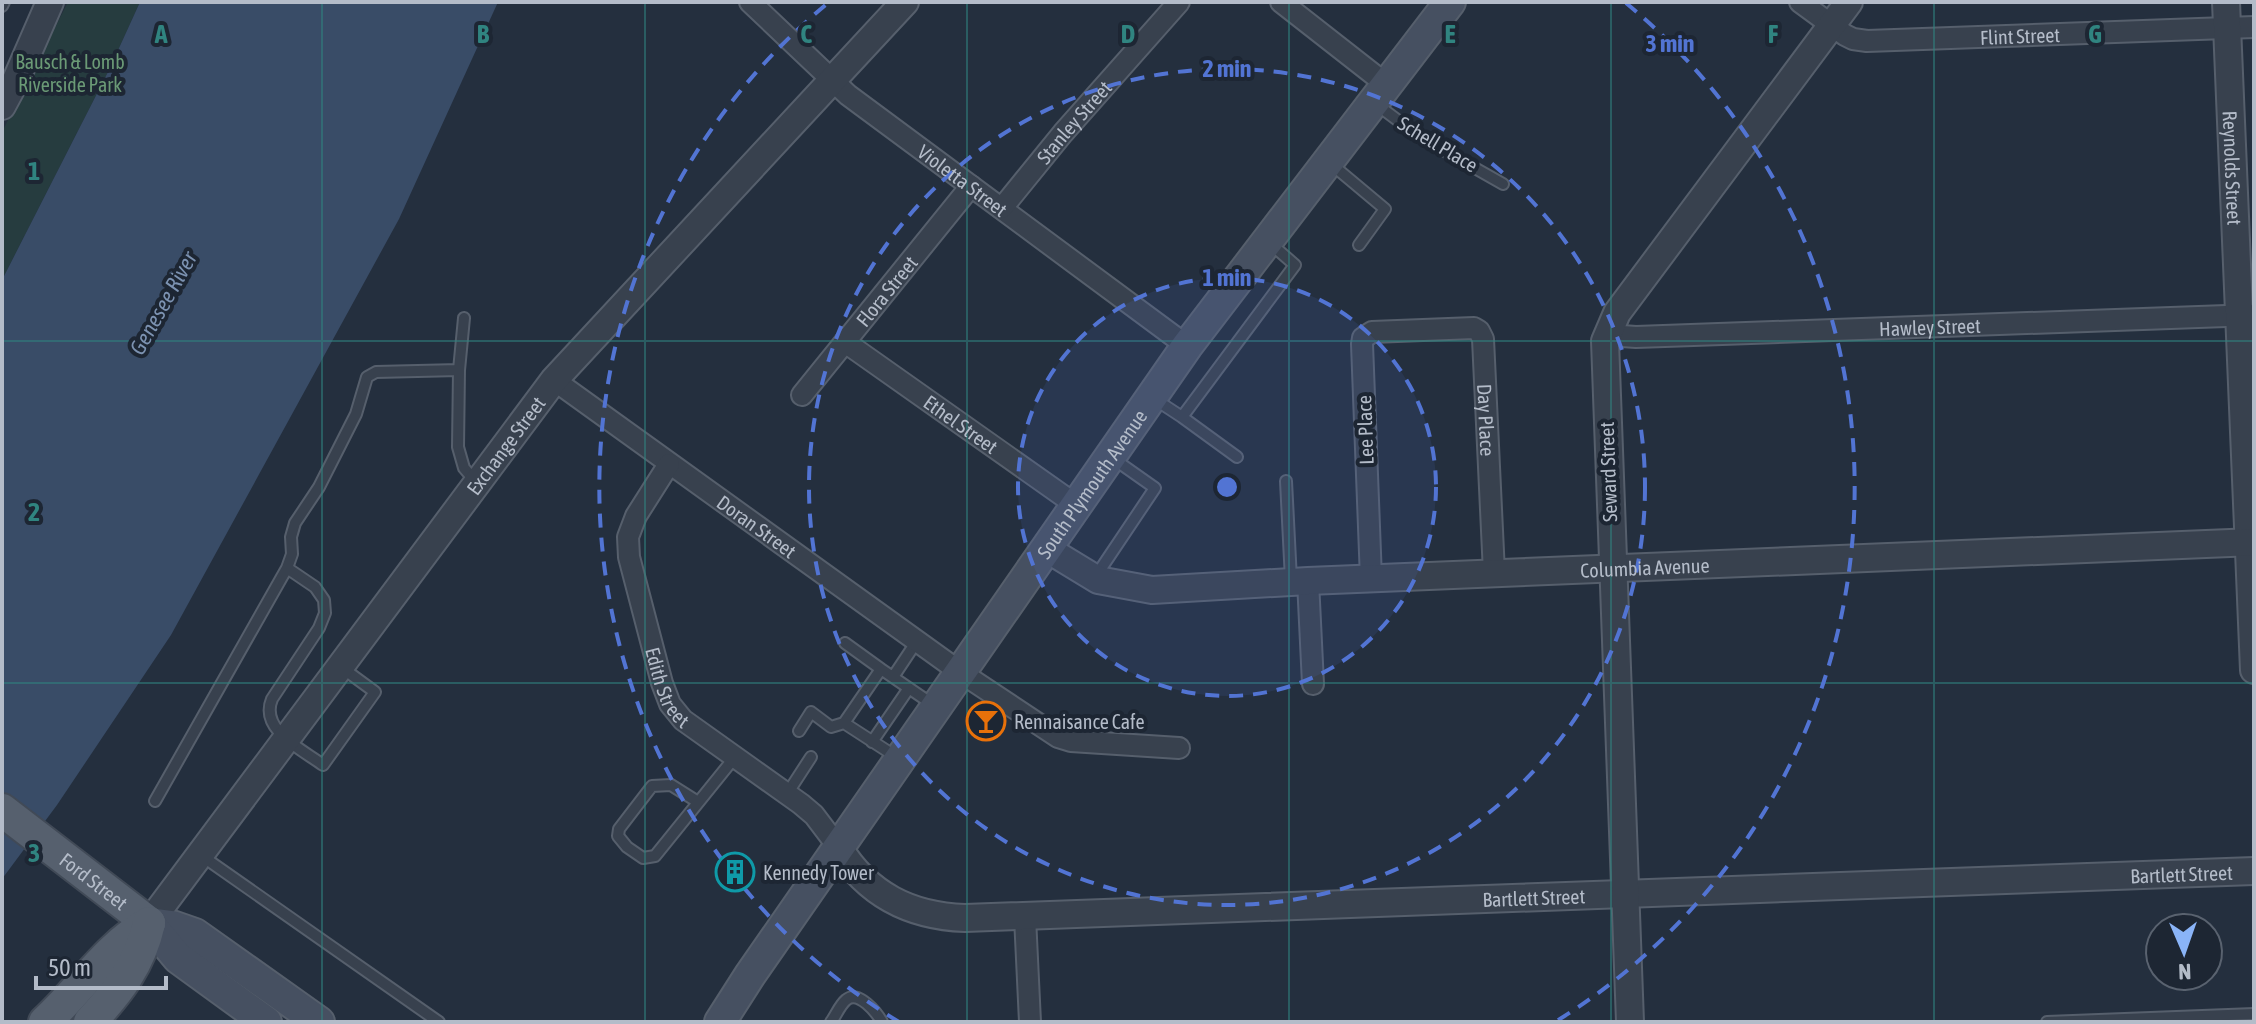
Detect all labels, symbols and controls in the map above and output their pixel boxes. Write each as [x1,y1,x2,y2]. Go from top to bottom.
text: A [154,19,168,49]
text: B [477,19,490,49]
text: C [800,19,812,49]
text: D [1121,19,1135,49]
text: E [1444,19,1456,49]
text: F [1768,19,1779,49]
text: G [2088,19,2102,49]
street label: Flint Street [1980,23,2061,48]
text: 3 min [1645,30,1695,57]
park label: Bausch & Lomb Riverside Park [15,50,125,96]
text: 2 min [1202,55,1252,82]
street label: Stanley Street [1032,76,1116,168]
street label: Reynolds Street [2219,110,2247,226]
street label: Schell Place [1394,111,1482,177]
street label: Violetta Street [914,139,1012,221]
text: 1 [28,156,40,186]
water label: Genesee River [124,246,203,359]
street label: Flora Street [851,251,922,331]
text: 1 min [1202,264,1252,291]
street label: Hawley Street [1879,313,1981,340]
street label: Day Place [1474,383,1500,457]
street label: Ethel Street [920,390,1003,458]
street label: Exchange Street [461,391,550,499]
street label: Lee Place [1352,395,1378,465]
street label: South Plymouth Avenue [1032,405,1151,563]
street label: Seward Street [1595,421,1621,523]
centre of rings [1213,473,1241,501]
street label: Doran Street [713,490,801,562]
text: 2 [28,497,40,527]
street label: Columbia Avenue [1580,553,1710,581]
street label: Edith Street [642,645,694,732]
bar icon: Rennaisance Cafe [965,700,1007,742]
place label: Rennaisance Cafe [1014,710,1145,733]
text: 3 [28,838,40,868]
street label: Ford Street [56,847,133,914]
building icon: Kennedy Tower [714,851,756,893]
street label: Bartlett Street [2130,860,2233,887]
place label: Kennedy Tower [763,861,875,884]
street label: Bartlett Street [1482,884,1586,911]
north arrow [2144,912,2224,992]
scale bar [36,940,166,990]
text: 50 m [48,954,91,981]
text: N [2178,959,2192,985]

